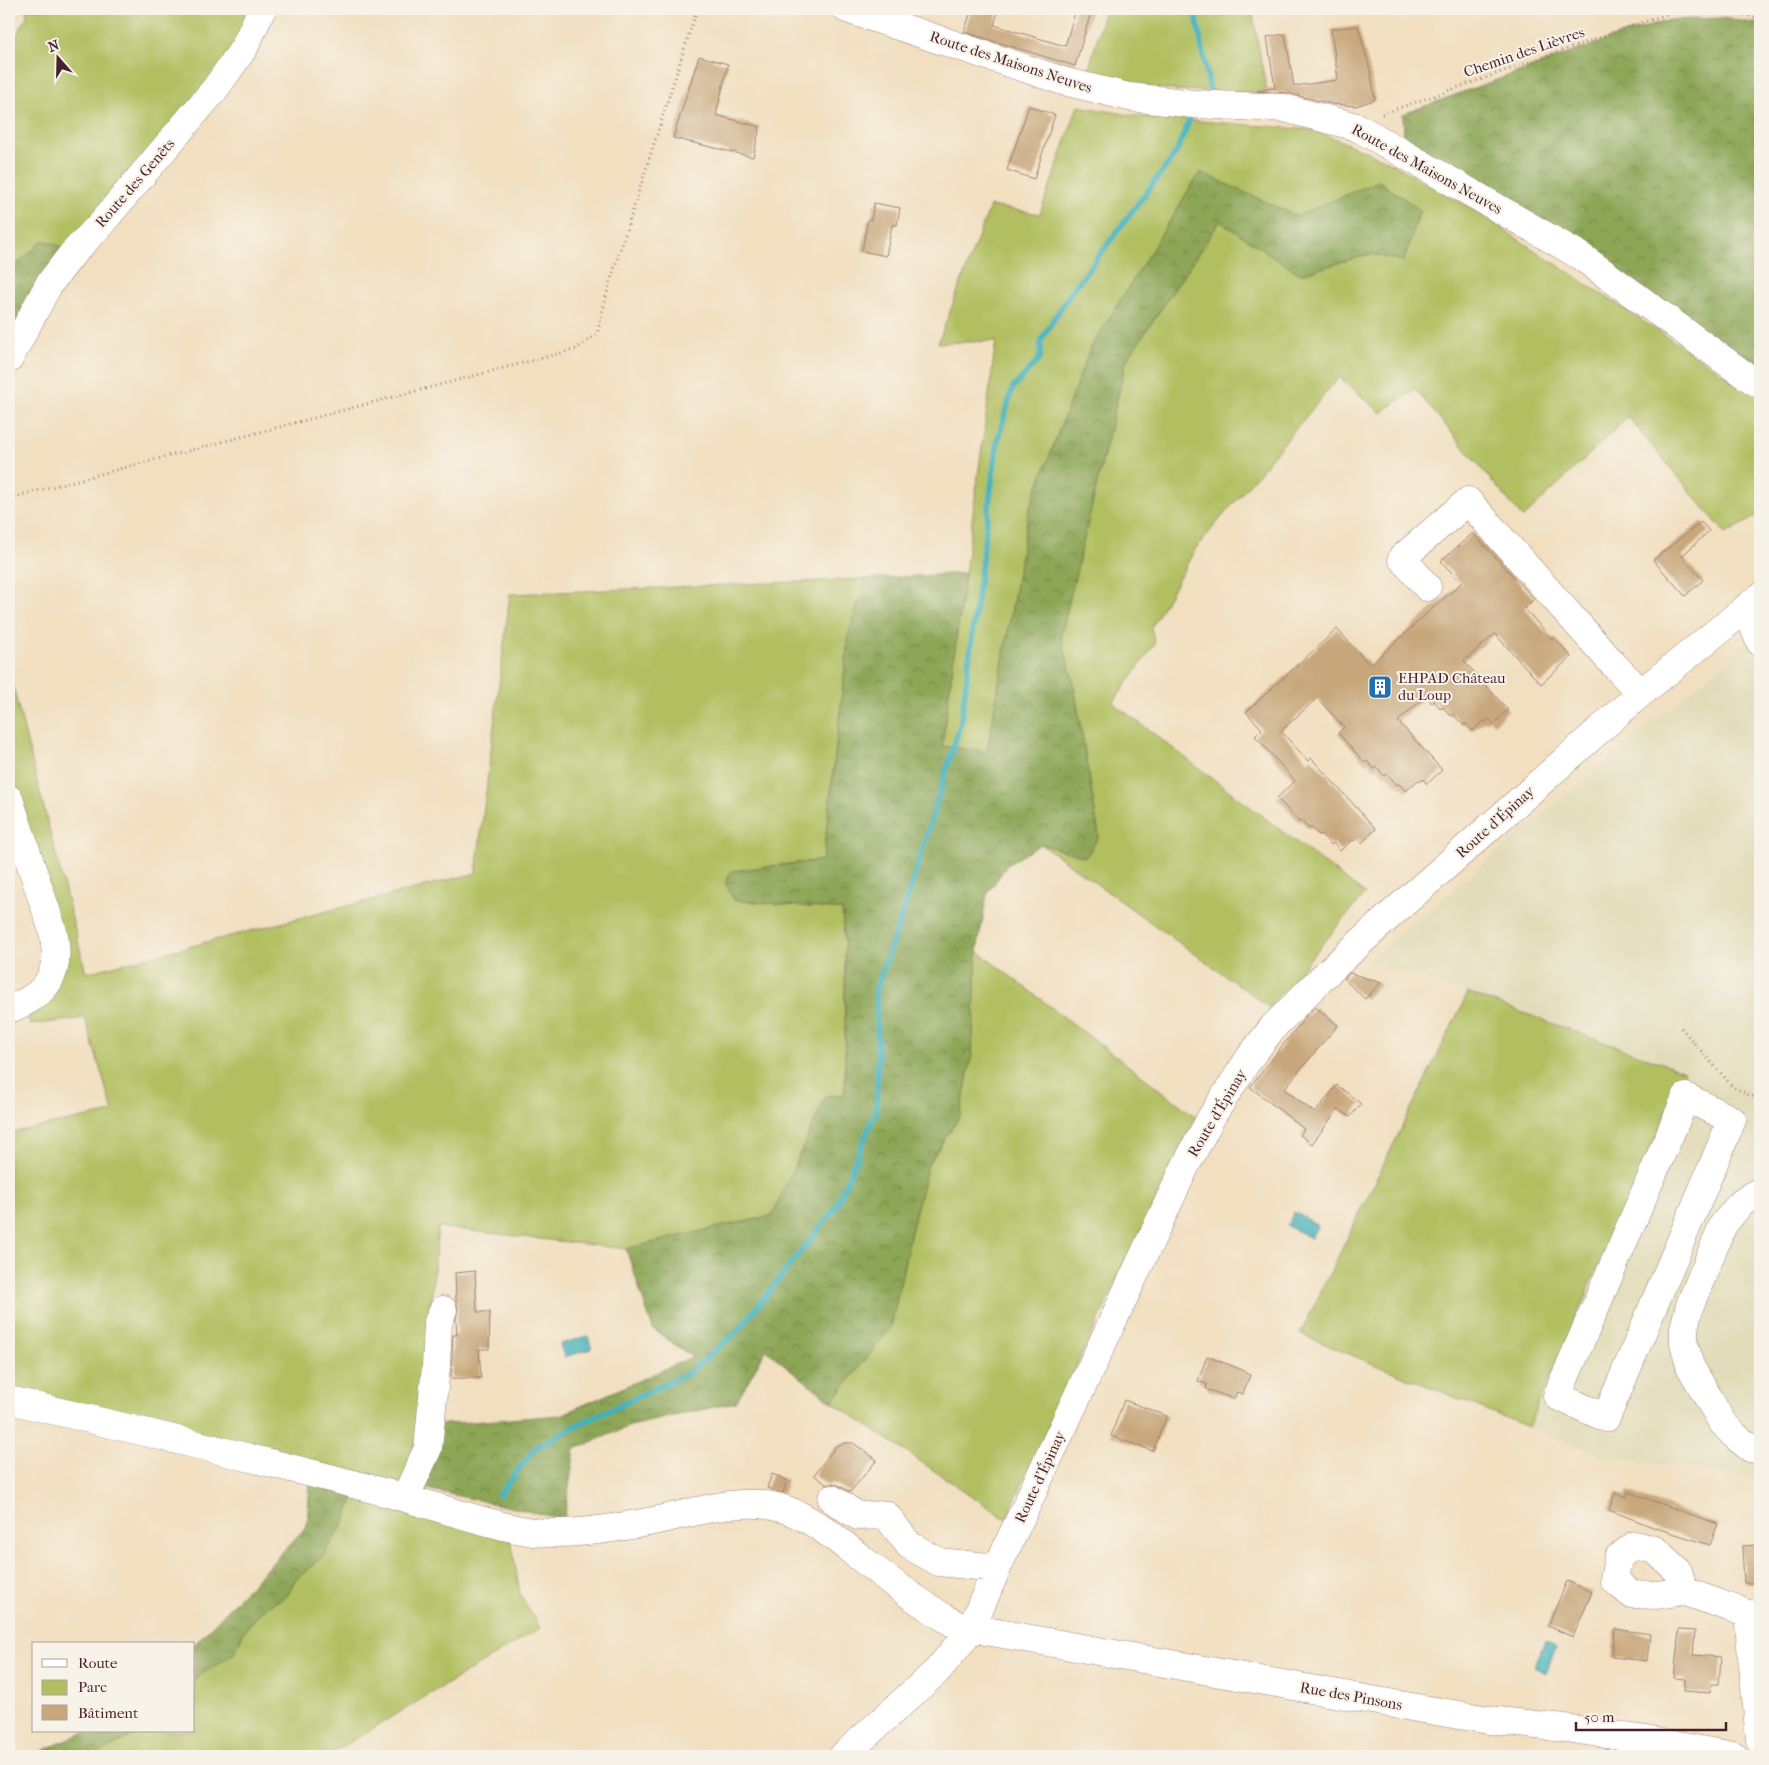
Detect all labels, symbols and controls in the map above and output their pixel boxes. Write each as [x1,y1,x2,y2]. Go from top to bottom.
street label: Chemin des Lièvres [1461,23,1587,81]
street label: Route des Maisons Neuves [928,27,1095,97]
north arrow [32,32,82,82]
text: N [46,36,62,56]
street label: Route des Maisons Neuves [1348,120,1506,218]
street label: Route des Genêts [91,135,179,231]
place label: EHPAD Château du Loup [1398,669,1506,704]
building icon: EHPAD Château du Loup [1367,674,1393,700]
street label: Route d'Épinay [1452,782,1539,862]
street label: Route d'Épinay [1184,1065,1251,1160]
street label: Route d'Épinay [1011,1427,1070,1526]
legend [32,1642,195,1732]
text: Route [78,1654,118,1672]
text: Parc [78,1678,107,1696]
street label: Rue des Pinsons [1298,1678,1404,1714]
scale bar [1576,1700,1726,1732]
text: Bâtiment [78,1704,139,1722]
text: 50 m [1584,1708,1615,1726]

